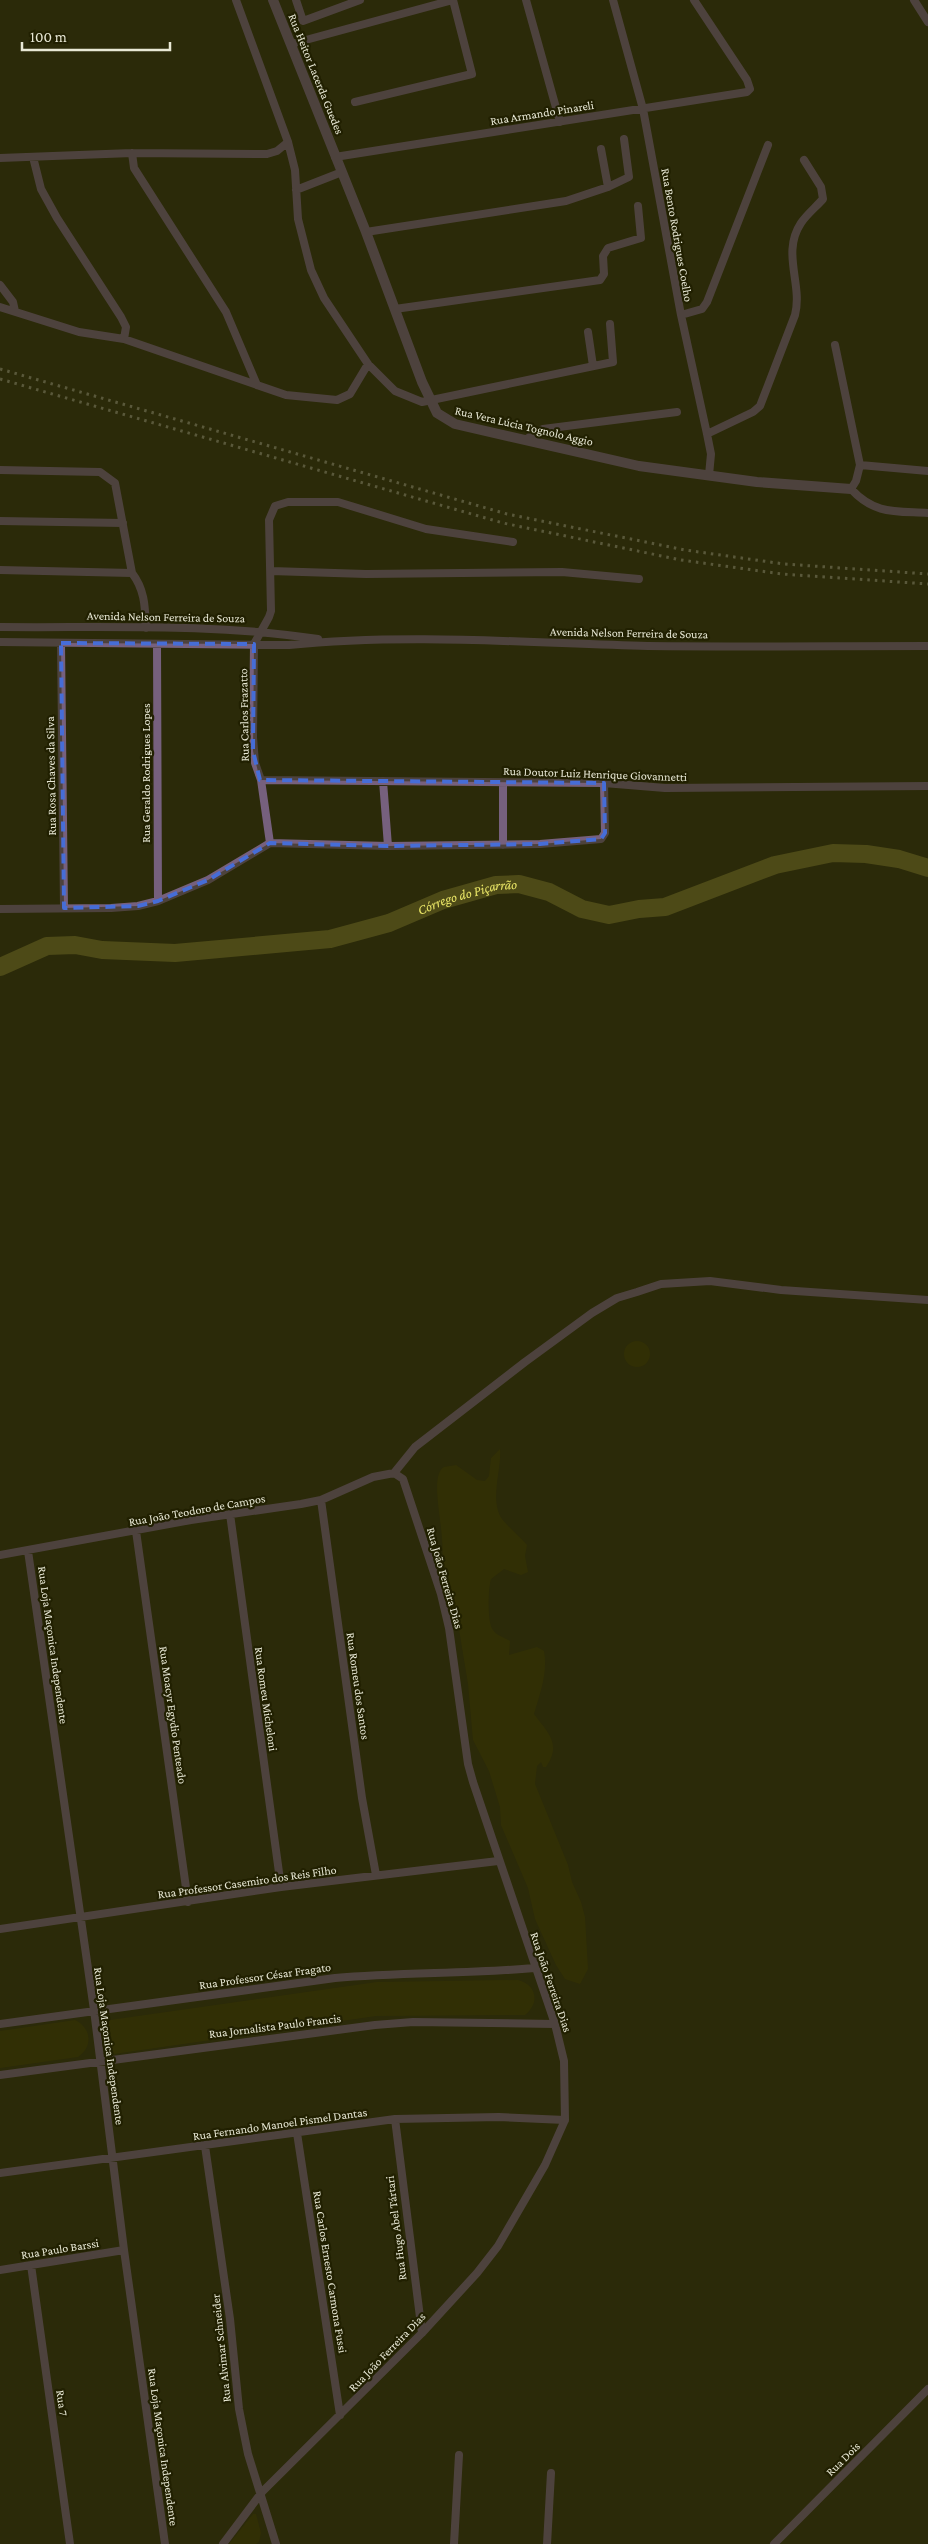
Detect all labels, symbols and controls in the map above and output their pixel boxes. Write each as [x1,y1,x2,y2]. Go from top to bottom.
street label: Rua Heitor Lacerda Guedes [285,12,347,137]
scale bar [22,20,170,52]
text: 100 m [30,29,67,45]
street label: Rua Armando Pinareli [489,98,595,128]
street label: Rua Bento Rodrigues Coelho [658,167,696,303]
street label: Rua Vera Lúcia Tognolo Aggio [454,403,594,449]
street label: Avenida Nelson Ferreira de Souza [87,609,246,625]
street label: Avenida Nelson Ferreira de Souza [550,625,709,641]
street label: Rua Carlos Frazatto [236,668,252,762]
street label: Rua Geraldo Rodrigues Lopes [139,703,153,843]
street label: Rua Rosa Chaves da Silva [43,716,59,836]
street label: Rua Doutor Luiz Henrique Giovannetti [503,764,687,784]
water label: Córrego do Piçarrão [415,876,518,918]
street label: Rua João Teodoro de Campos [127,1491,267,1529]
street label: Rua João Ferreira Dias [424,1526,466,1631]
street label: Rua Loja Maçonica Independente [35,1565,71,1725]
street label: Rua Romeu dos Santos [344,1632,372,1741]
street label: Rua Moacyr Egydio Penteado [156,1645,190,1785]
street label: Rua Romeu Micheloni [252,1646,280,1752]
street label: Rua Professor Casemiro dos Reis Filho [157,1863,337,1901]
street label: Rua João Ferreira Dias [527,1930,575,2034]
street label: Rua Professor César Fragato [198,1960,332,1992]
street label: Rua Loja Maçonica Independente [91,1966,127,2126]
street label: Rua Jornalista Paulo Francis [208,2011,342,2041]
street label: Rua Fernando Manoel Pismel Dantas [192,2105,368,2143]
street label: Rua Hugo Abel Tártari [383,2175,409,2281]
street label: Rua Carlos Ernesto Carmona Fussi [310,2190,350,2354]
street label: Rua Paulo Barssi [20,2236,100,2262]
street label: Rua Alvimar Schneider [208,2292,234,2403]
street label: Rua João Ferreira Dias [346,2309,429,2395]
street label: Rua Loja Maçonica Independente [145,2367,181,2527]
street label: Rua 7 [53,2389,71,2417]
street label: Rua Dois [823,2439,863,2479]

